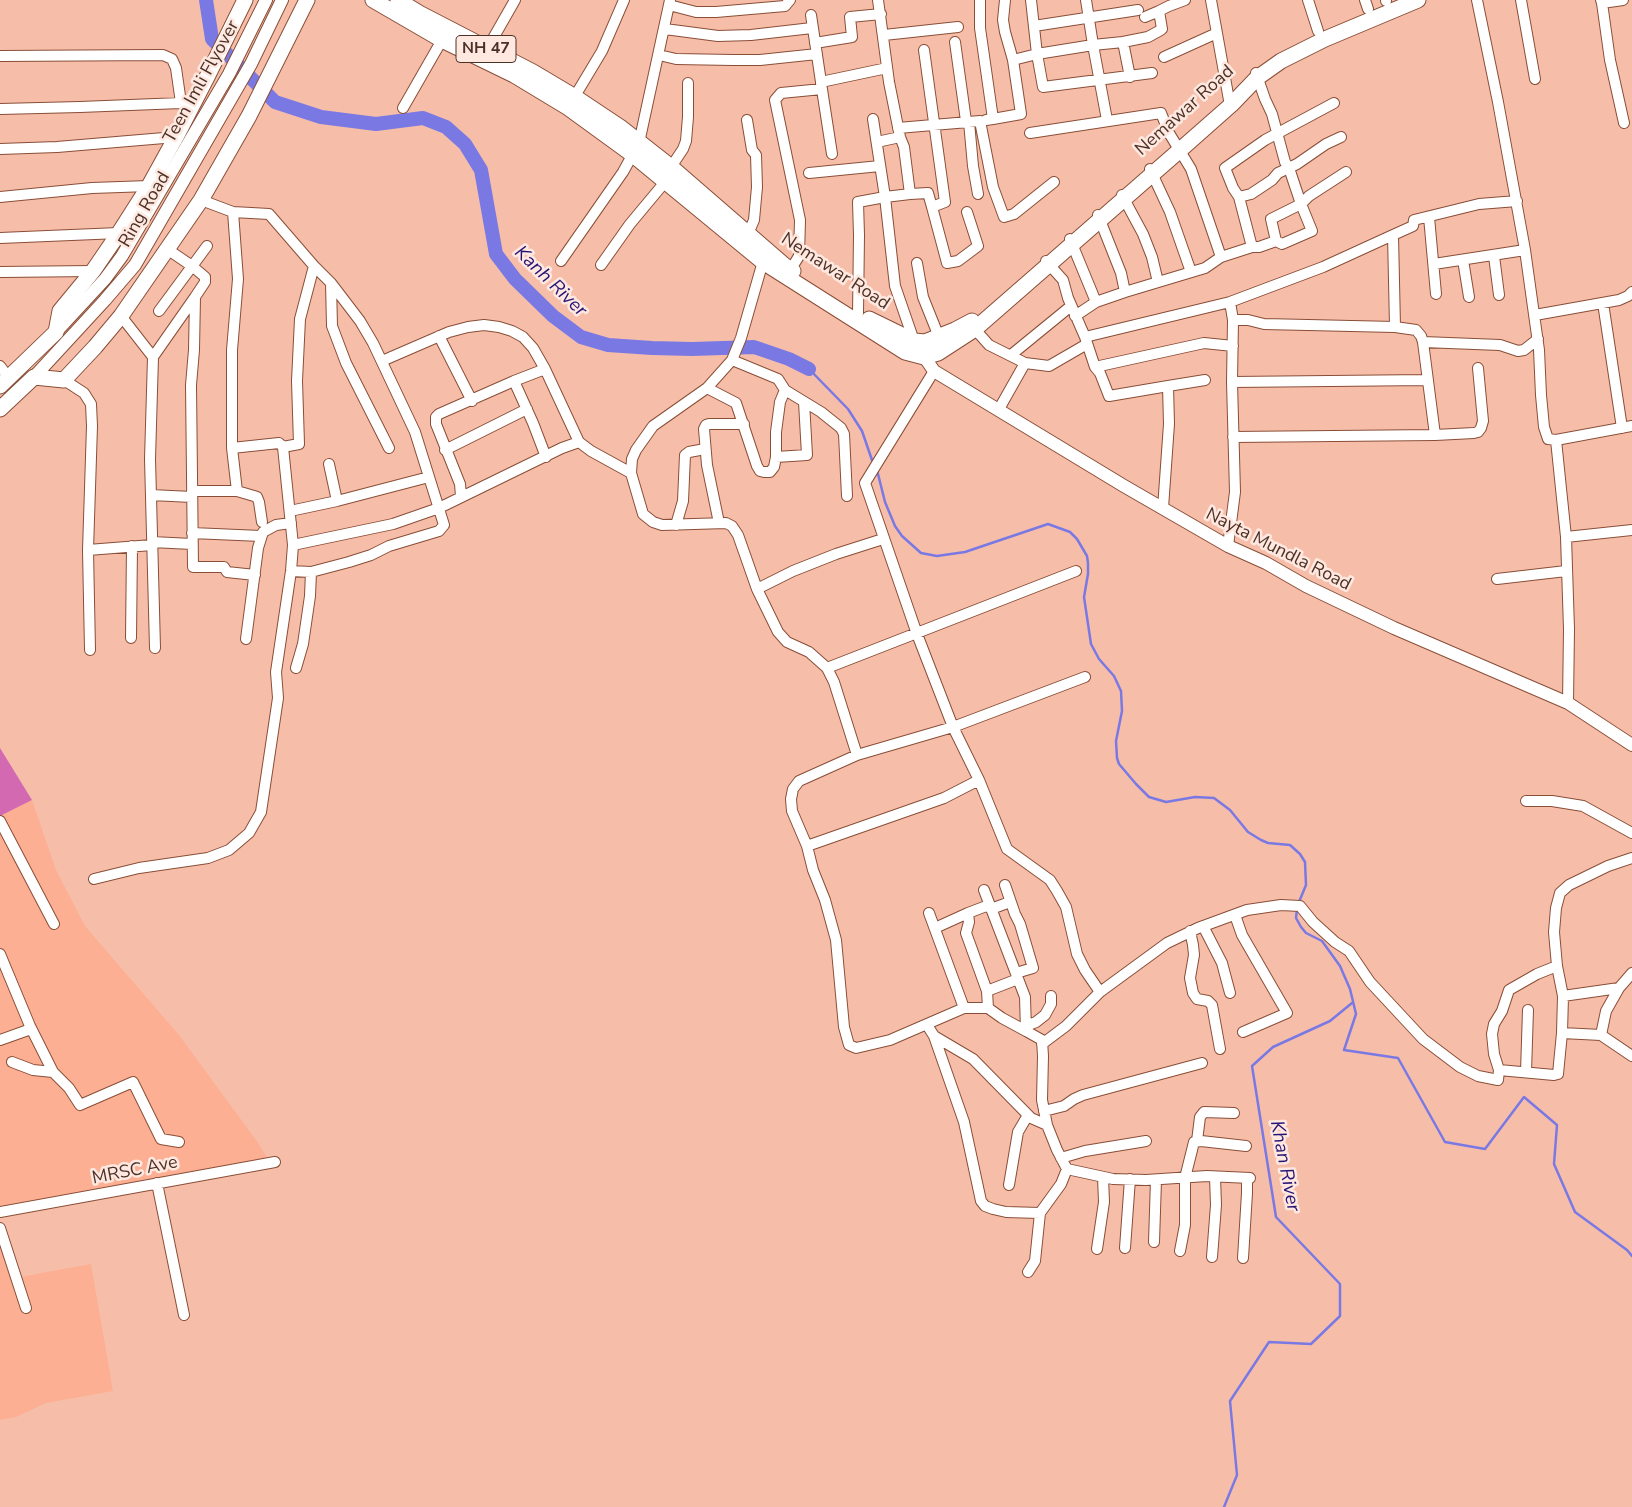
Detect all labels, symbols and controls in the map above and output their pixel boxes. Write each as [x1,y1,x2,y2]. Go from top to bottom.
street label: Teen Imli Flyover [159,17,245,147]
road number: NH 47 [456,36,516,62]
street label: Nemawar Road [1131,61,1239,161]
street label: Ring Road [115,168,175,252]
street label: Nemawar Road [777,229,893,315]
water label: Kanh River [509,242,591,322]
street label: Nayta Mundla Road [1202,504,1354,596]
water label: Khan River [1264,1119,1304,1213]
street label: MRSC Ave [90,1152,180,1190]

